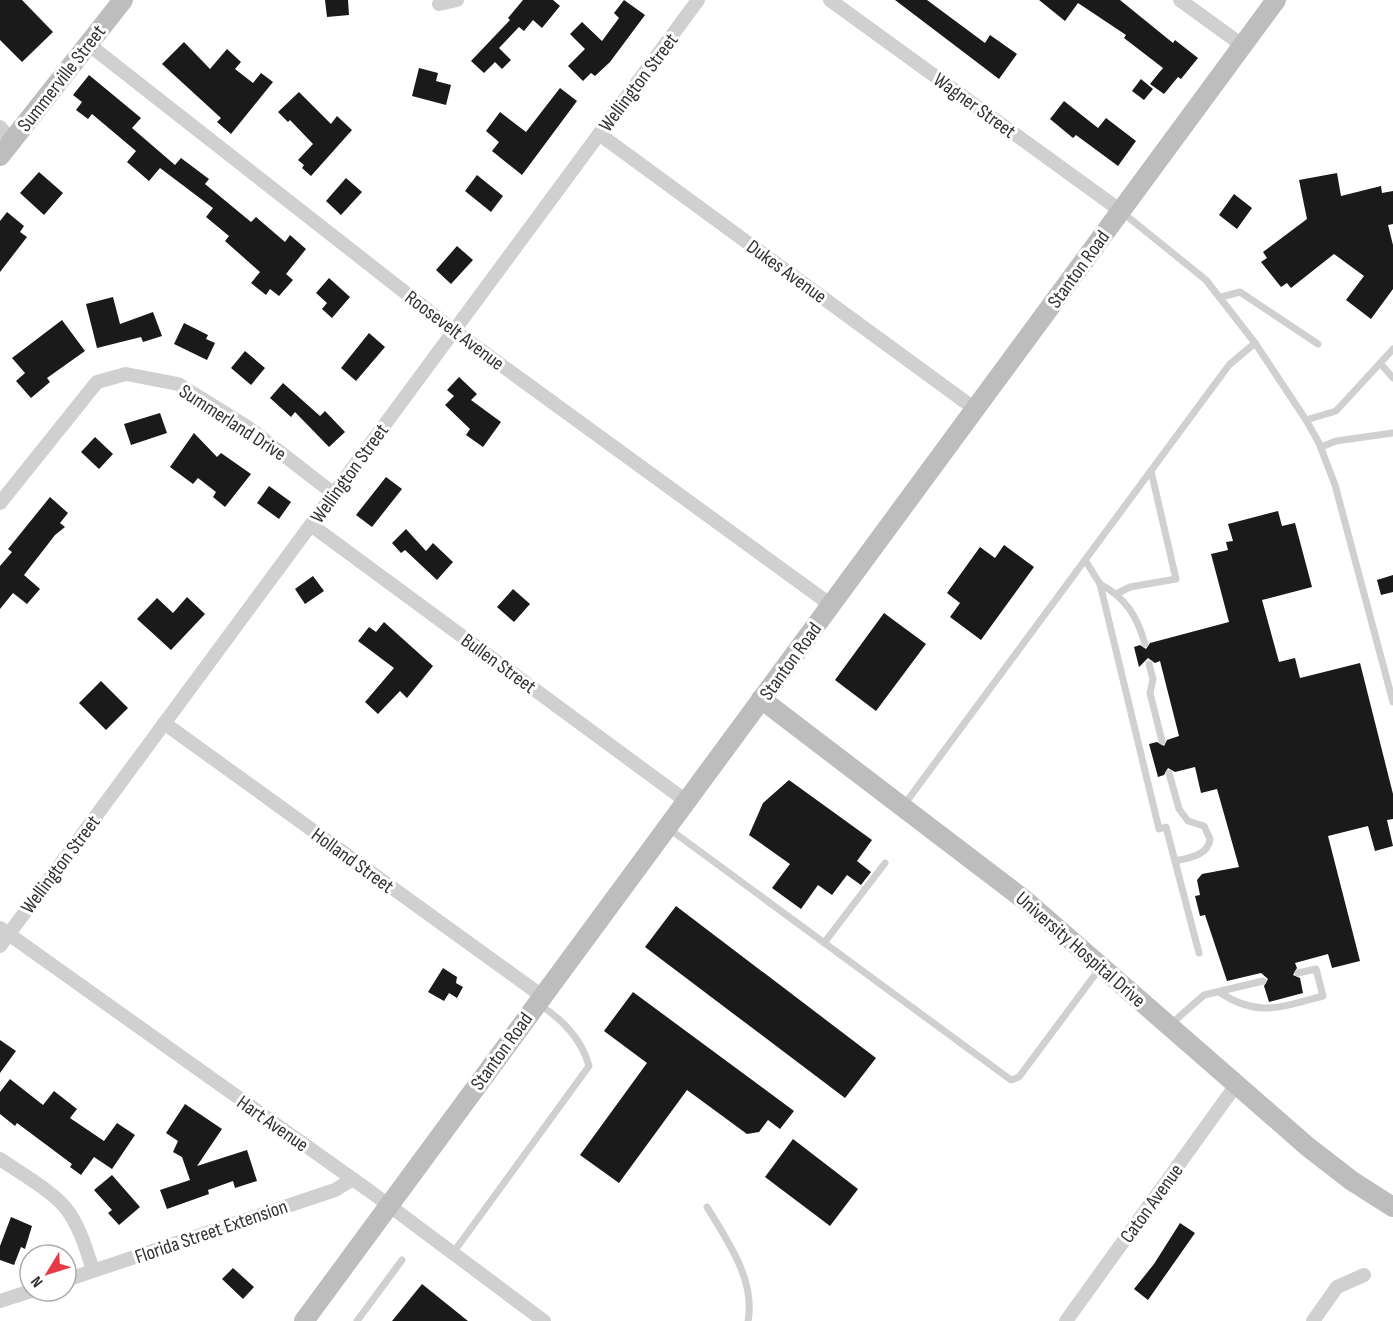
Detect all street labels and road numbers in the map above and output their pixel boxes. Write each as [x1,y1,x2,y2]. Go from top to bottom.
street label: Summerville Street [13,20,111,137]
street label: Wellington Street [594,29,684,137]
street label: Wagner Street [929,68,1020,144]
street label: Stanton Road [1043,226,1115,313]
street label: Dukes Avenue [742,235,831,309]
street label: Roosevelt Avenue [400,286,509,376]
street label: Summerland Drive [174,379,290,466]
street label: Wellington Street [306,419,394,528]
street label: Stanton Road [755,618,827,705]
street label: Bullen Street [456,629,541,699]
street label: Wellington Street [16,811,106,919]
street label: Holland Street [307,823,398,899]
street label: University Hospital Drive [1010,887,1150,1013]
street label: Stanton Road [466,1008,538,1095]
street label: Hart Avenue [232,1090,313,1157]
street label: Caton Avenue [1115,1159,1189,1248]
street label: Florida Street Extension [132,1195,291,1269]

